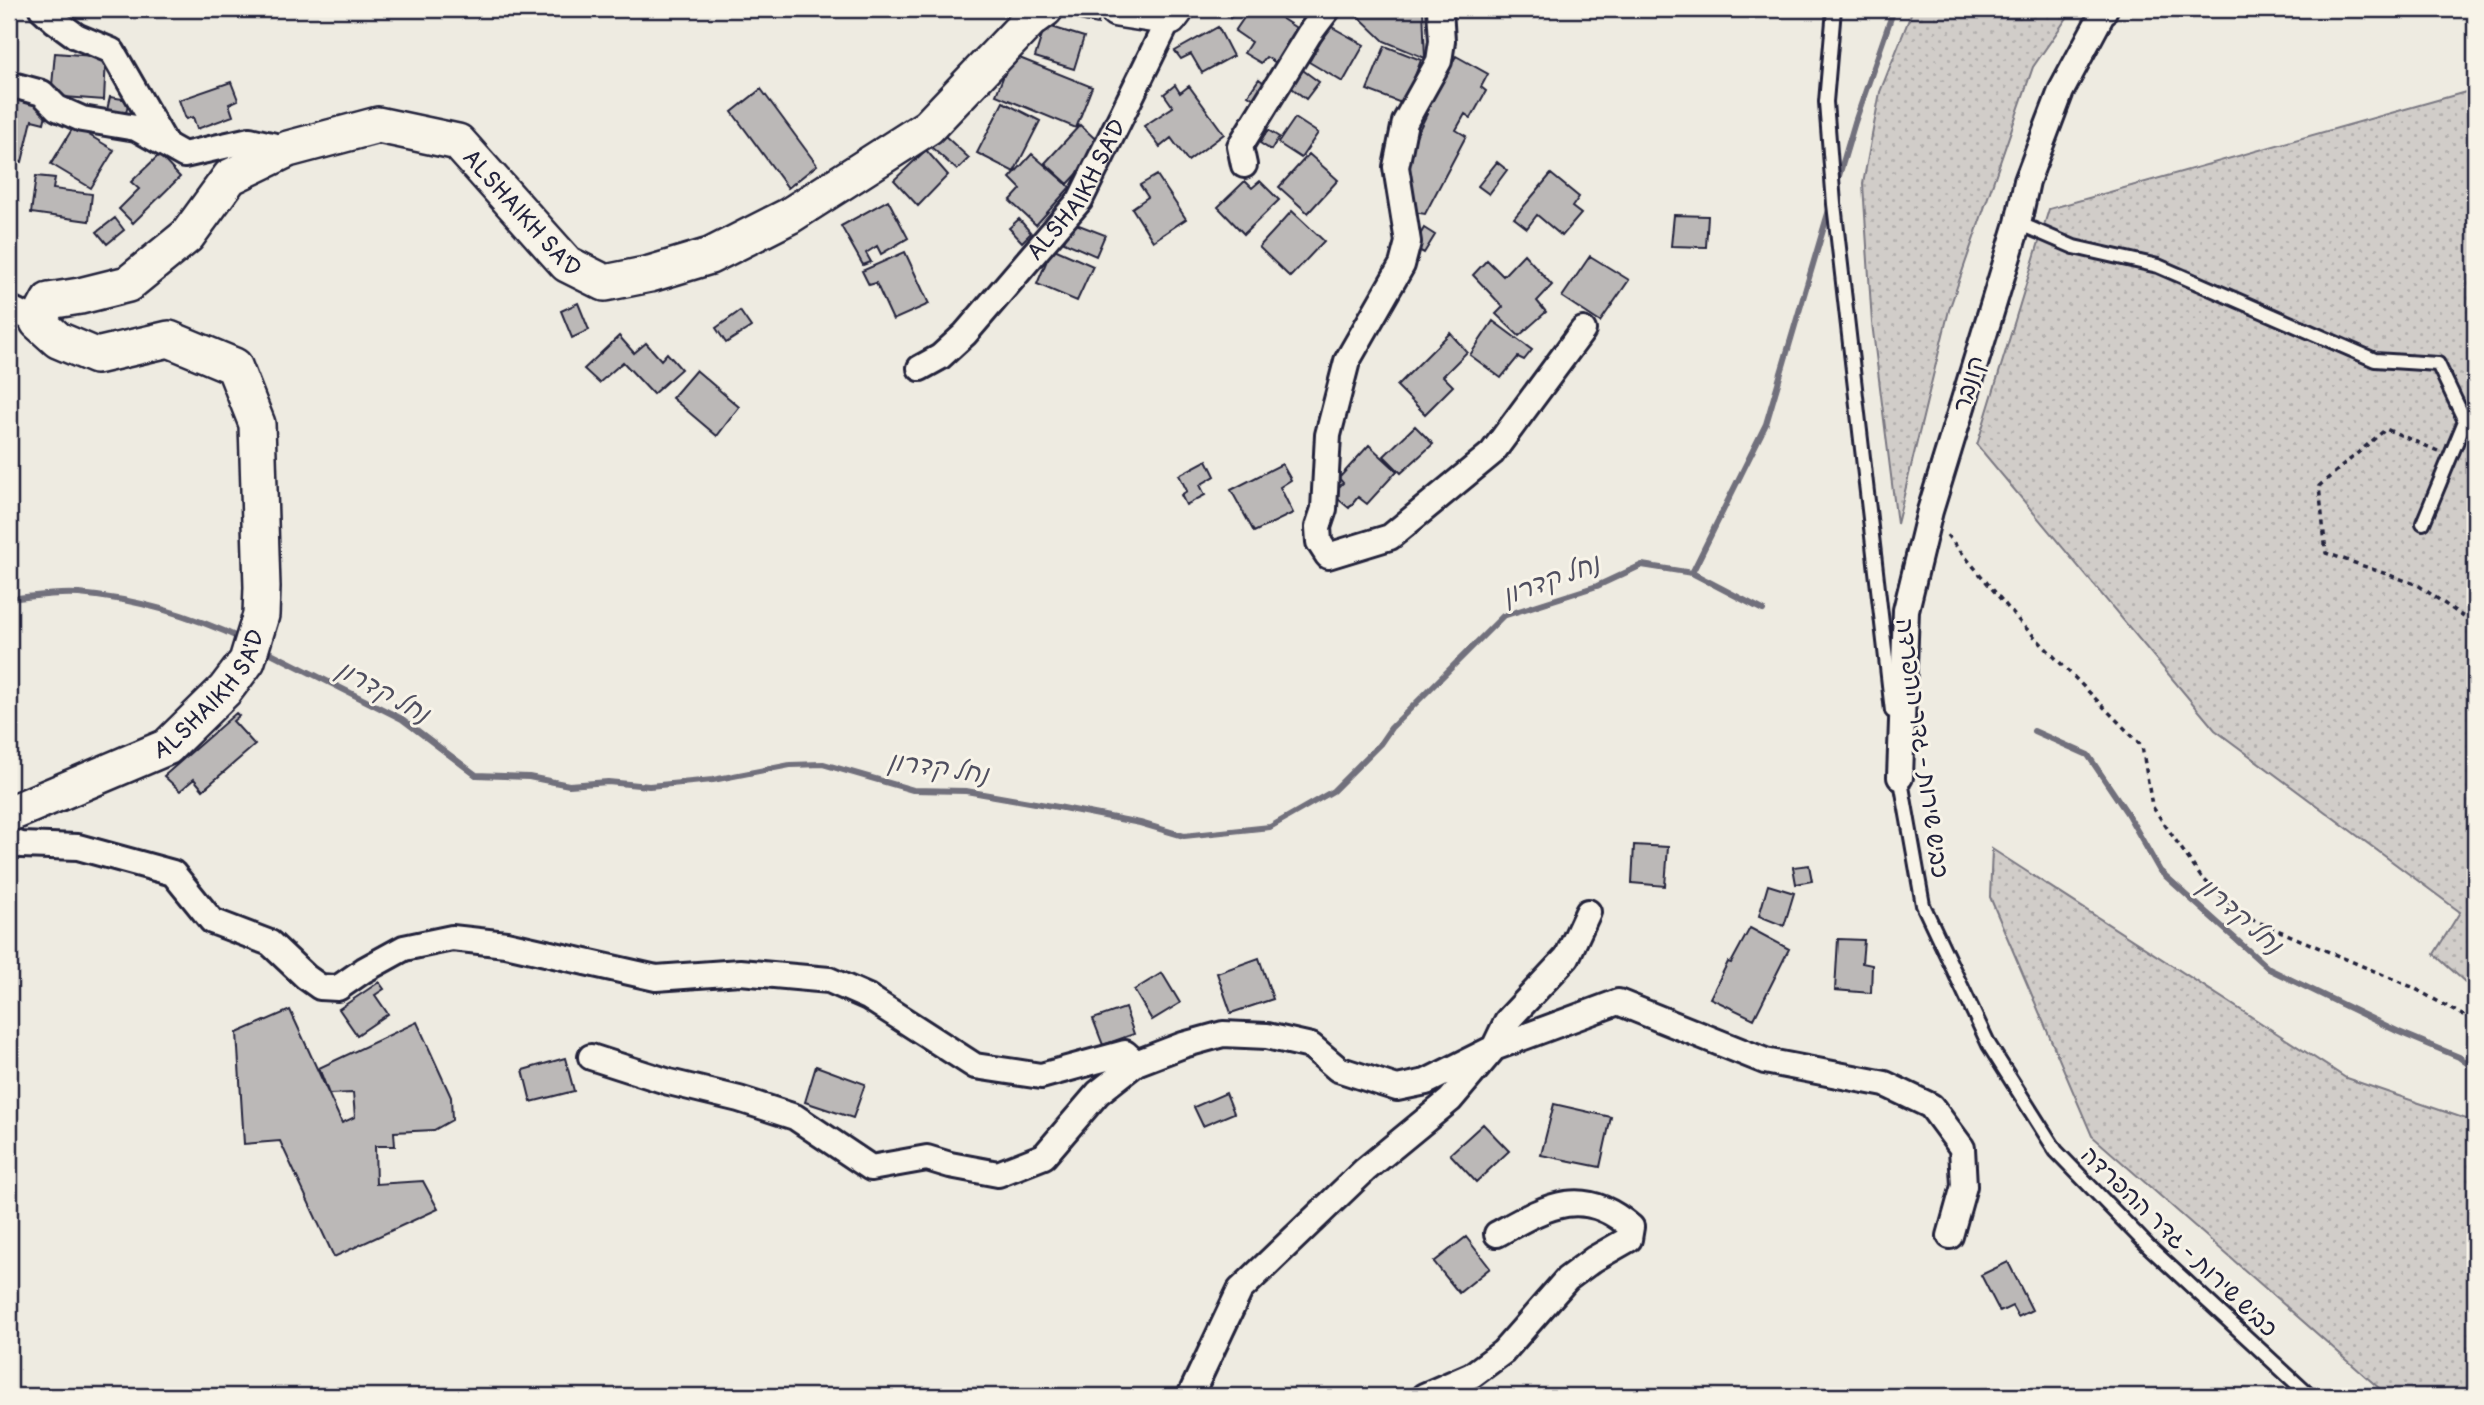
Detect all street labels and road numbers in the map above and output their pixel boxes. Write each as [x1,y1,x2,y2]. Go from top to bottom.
street label: ALSHAIKH SA'D [1020,114,1132,266]
street label: ALSHAIKH SA'D [457,143,586,283]
street label: קונבר [1947,352,1991,416]
street label: כביש שירות - גדר ההפרדה [1889,616,1955,880]
street label: ALSHAIKH SA'D [149,626,270,766]
street label: כביש שירות - גדר ההפרדה [2075,1141,2283,1343]

